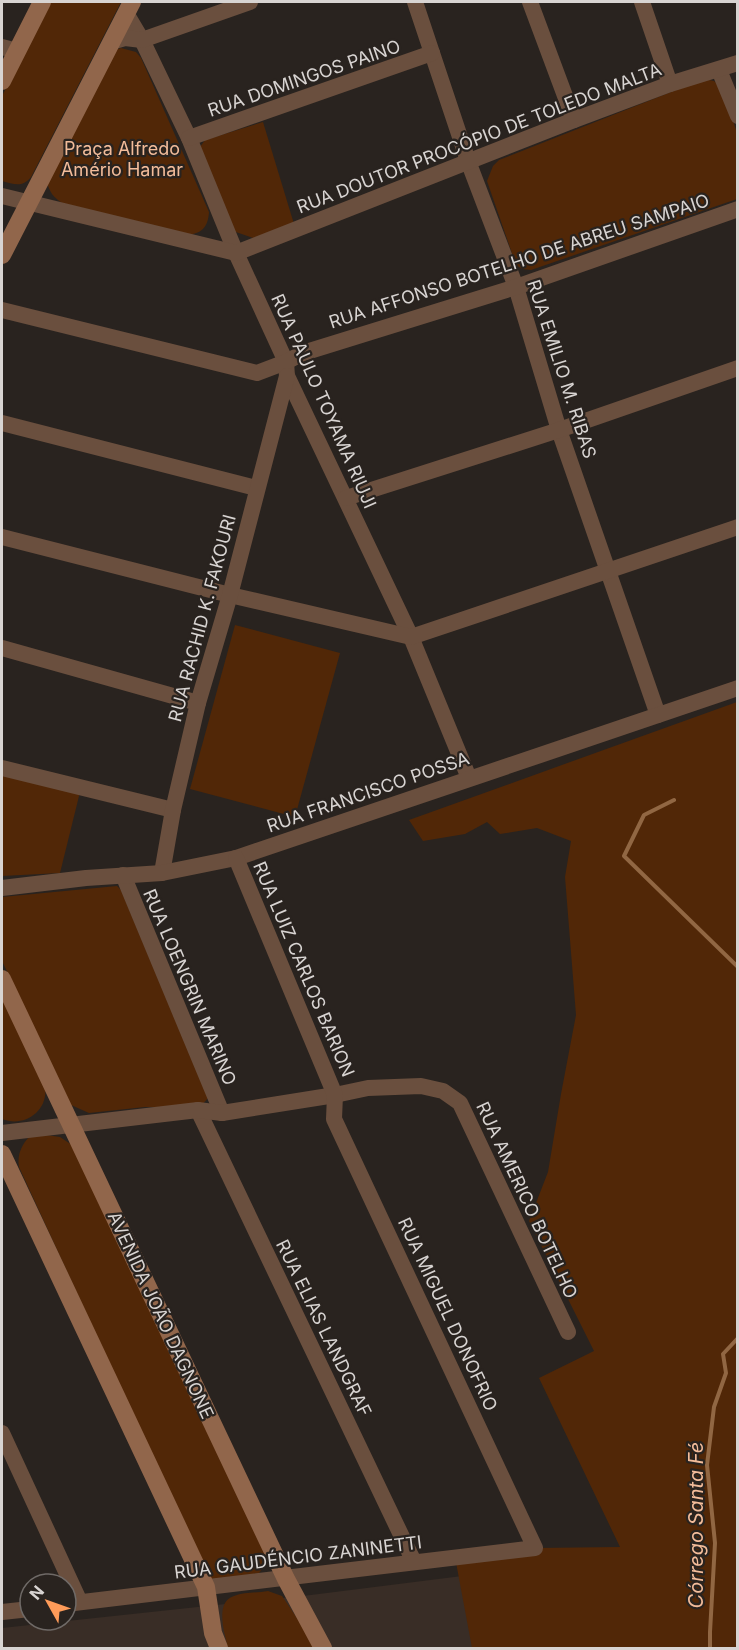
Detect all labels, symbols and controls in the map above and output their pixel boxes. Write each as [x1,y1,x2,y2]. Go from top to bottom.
street label: RUA DOMINGOS PAINO [205,35,403,121]
street label: RUA DOUTOR PROCÓPIO DE TOLEDO MALTA [293,58,664,217]
park label: Praça Alfredo Amério Hamar [61,138,183,180]
street label: RUA AFFONSO BOTELHO DE ABREU SAMPAIO [326,189,712,333]
street label: RUA EMILIO M. RIBAS [523,277,601,461]
street label: RUA PAULO TOYAMA RIUJI [267,291,381,511]
street label: RUA RACHID K. FAKOURI [164,512,240,724]
street label: RUA FRANCISCO POSSA [264,747,472,837]
street label: RUA LUIZ CARLOS BARION [249,858,359,1080]
street label: RUA LOENGRIN MARINO [139,886,241,1088]
street label: RUA AMERICO BOTELHO [472,1098,582,1302]
street label: AVENIDA JOÃO DAGNONE [104,1208,219,1422]
street label: RUA MIGUEL DONOFRIO [394,1214,502,1414]
street label: RUA ELIAS LANDGRAF [272,1236,376,1420]
water label: Córrego Santa Fé [684,1442,708,1608]
street label: RUA GAUDÉNCIO ZANINETTI [173,1530,423,1583]
north arrow [18,1572,78,1632]
text: N [25,1581,48,1603]

